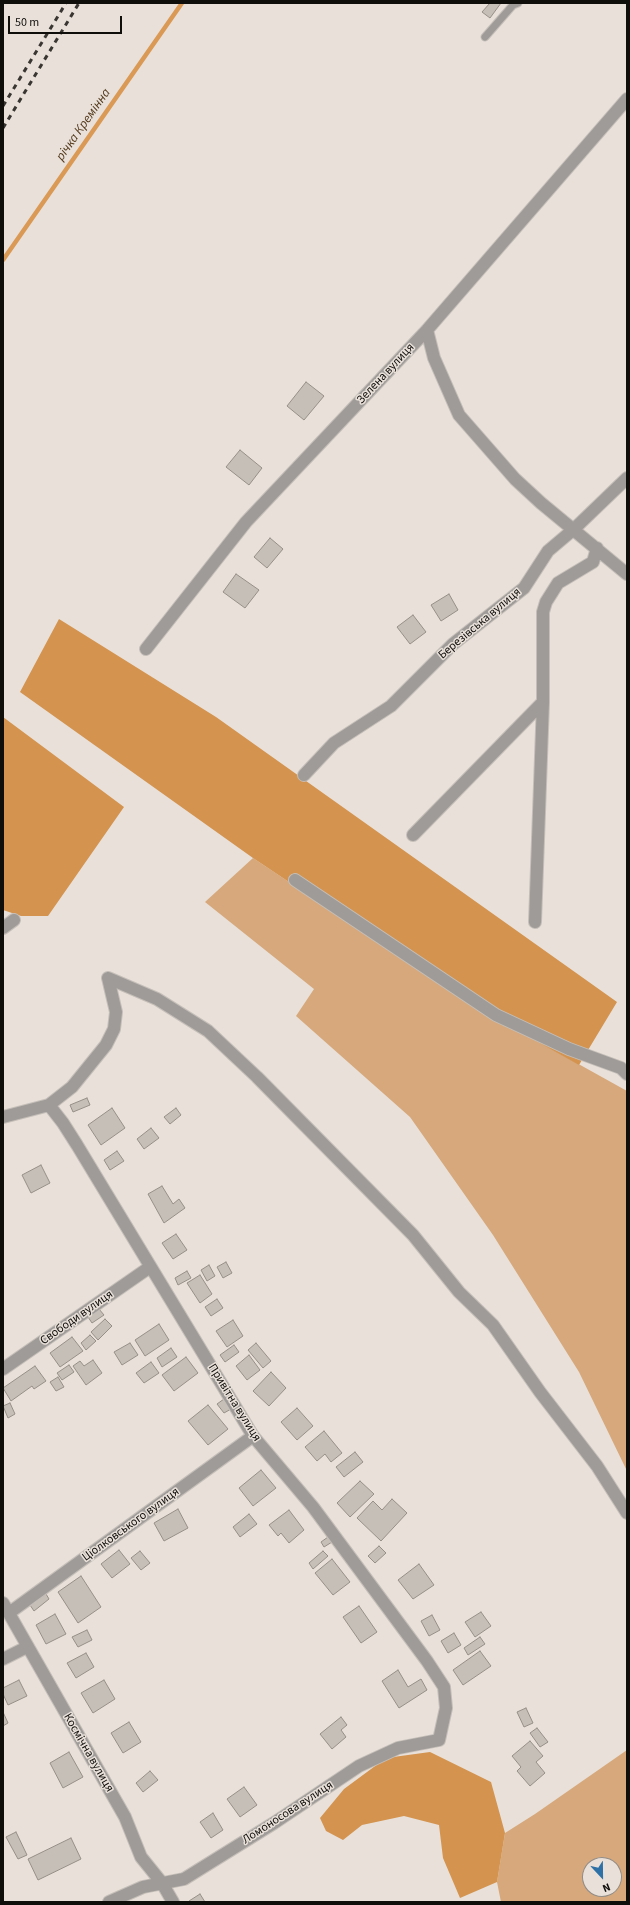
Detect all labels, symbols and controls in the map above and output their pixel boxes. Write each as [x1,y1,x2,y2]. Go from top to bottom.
scale bar [10,8,124,34]
text: 50 m [15,14,39,31]
water label: річка Кремінна [53,86,115,164]
street label: Зелена вулиця [354,341,418,407]
street label: Березівська вулиця [436,585,524,663]
street label: Свободи вулиця [38,1288,116,1348]
street label: Привітна вулиця [204,1362,264,1444]
street label: Ціолковського вулиця [80,1485,182,1565]
street label: Космічна вулиця [60,1711,116,1795]
street label: Ломоносова вулиця [240,1778,336,1848]
north arrow [582,1857,622,1897]
text: N [600,1879,613,1896]

